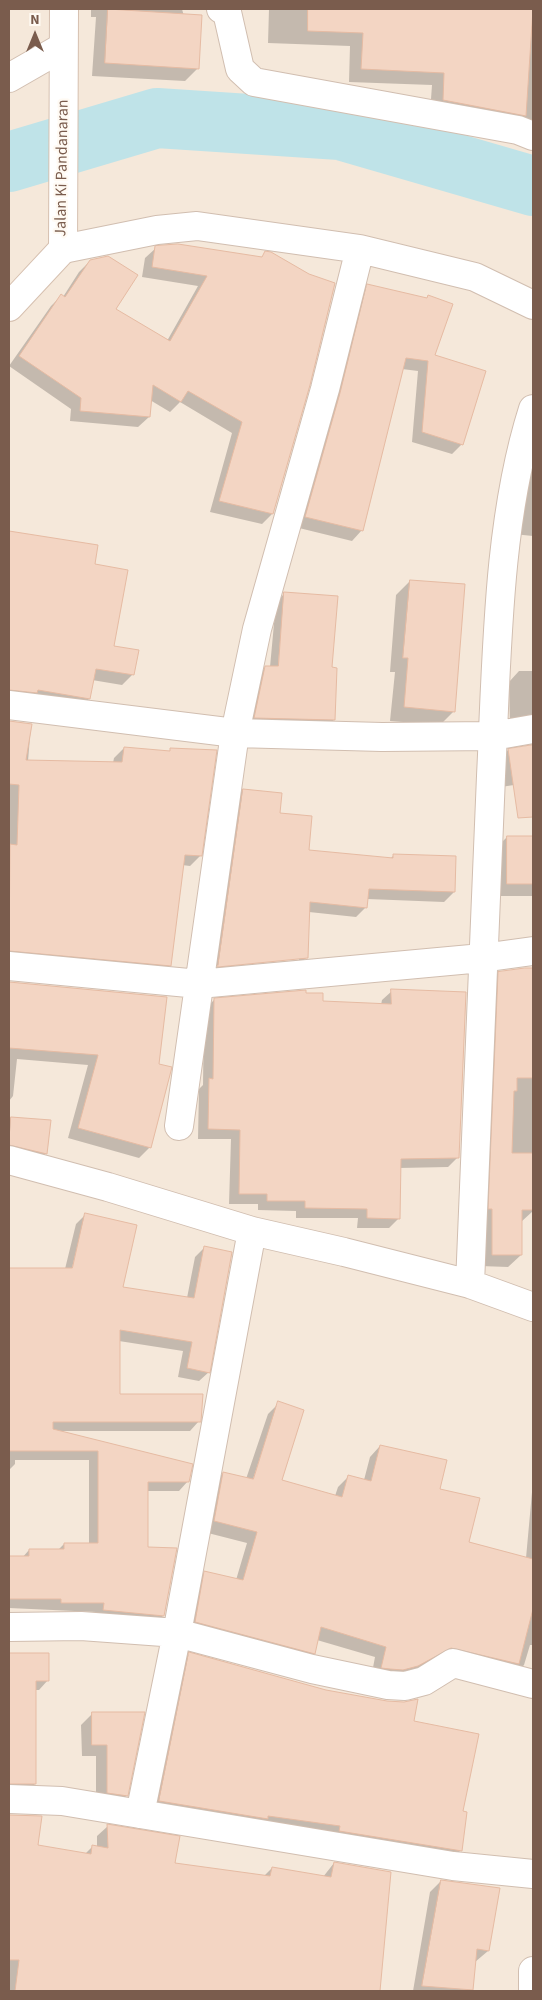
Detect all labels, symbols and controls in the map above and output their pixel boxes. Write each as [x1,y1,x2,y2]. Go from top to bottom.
north arrow [10,10,60,60]
text: N [30,10,40,30]
street label: Jalan Ki Pandanaran [52,99,74,237]

